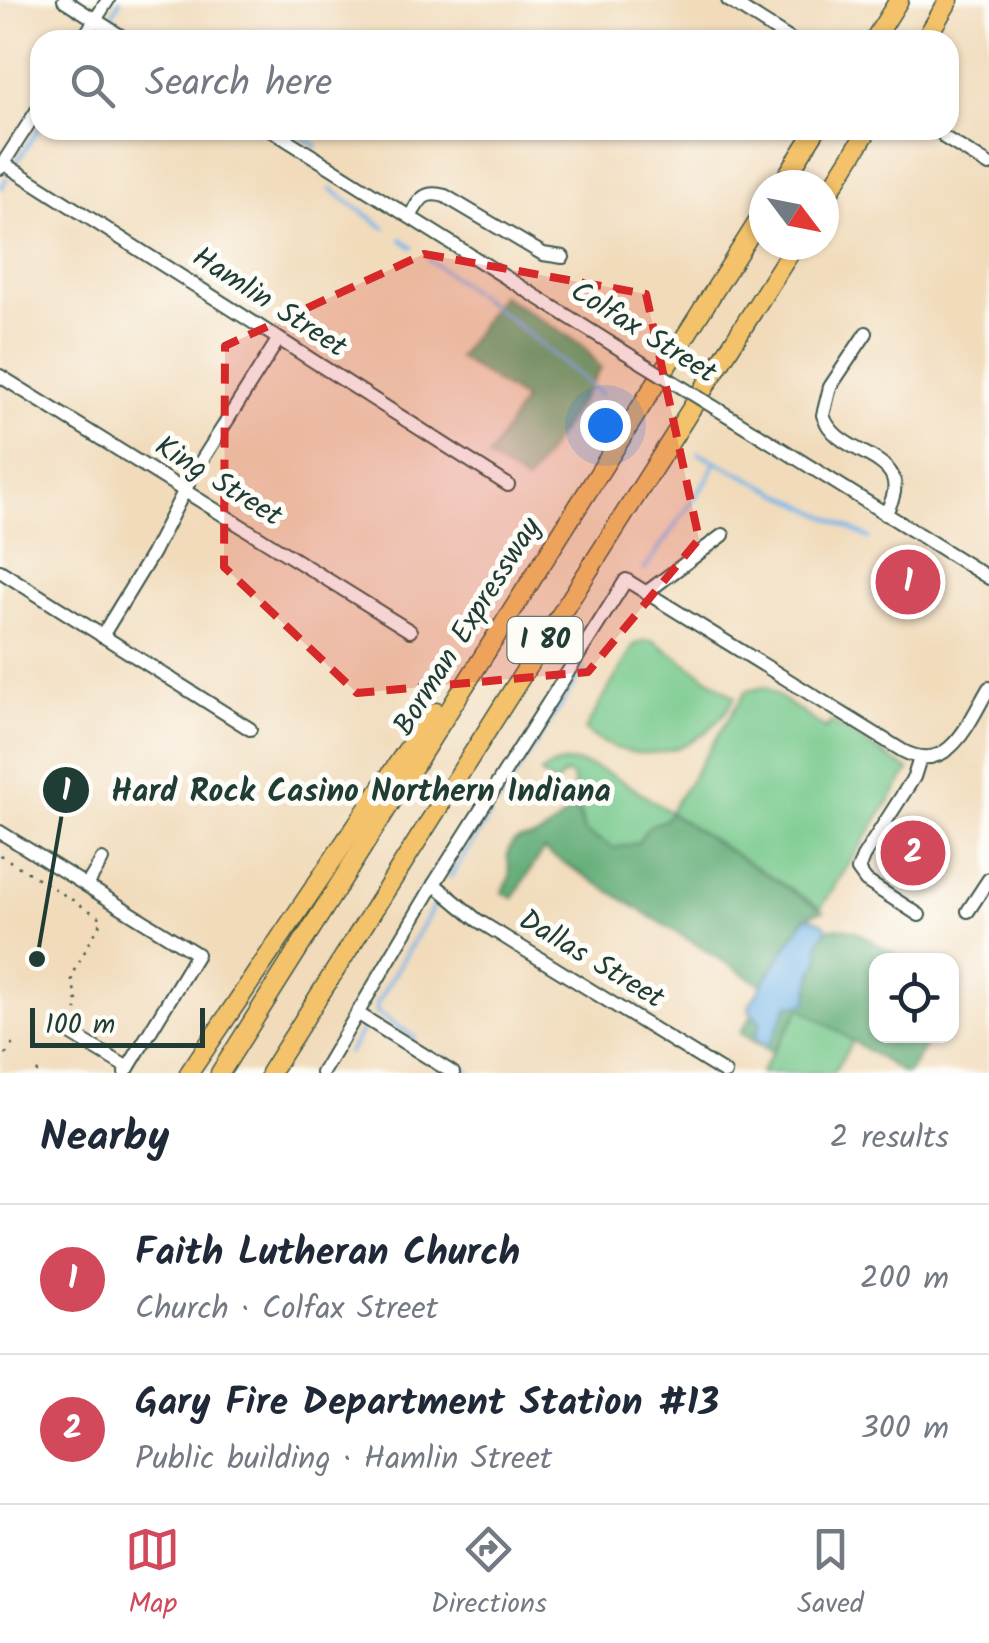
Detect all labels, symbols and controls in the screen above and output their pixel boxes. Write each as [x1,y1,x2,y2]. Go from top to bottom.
search box [30,30,959,140]
text: Search here [145,55,332,115]
icon: search [65,58,120,113]
north arrow [749,170,839,260]
street label: Hamlin Street [182,235,356,371]
street label: Colfax Street [560,269,726,397]
your location [580,400,631,451]
street label: King Street [145,424,292,541]
street label: Borman Expressway [381,507,555,746]
pin: 1 [876,544,940,620]
road number: I 80 [508,617,582,663]
callout: Hard Rock Casino Northern Indiana [41,759,631,821]
text: Hard Rock Casino Northern Indiana [111,767,611,818]
text: 1 [61,768,71,816]
pin: 2 [880,816,946,890]
street label: Dallas Street [509,897,674,1023]
map controls [869,953,959,1043]
button: locate [869,953,959,1043]
scale bar [30,1003,205,1048]
text: 100 m [45,1003,115,1048]
text: Nearby [40,1105,169,1172]
text: 2 results [830,1113,949,1164]
text: Faith Lutheran Church [135,1224,520,1284]
text: 1 [68,1254,77,1305]
text: 200 m [860,1254,949,1305]
text: Church · Colfax Street [135,1284,438,1335]
text: Gary Fire Department Station #13 [135,1374,719,1434]
text: 2 [63,1404,82,1455]
text: 300 m [860,1404,949,1455]
text: Public building · Hamlin Street [135,1434,552,1485]
tab: Map [125,1522,180,1627]
tab: Directions [431,1522,547,1627]
tab: Saved [797,1522,864,1627]

